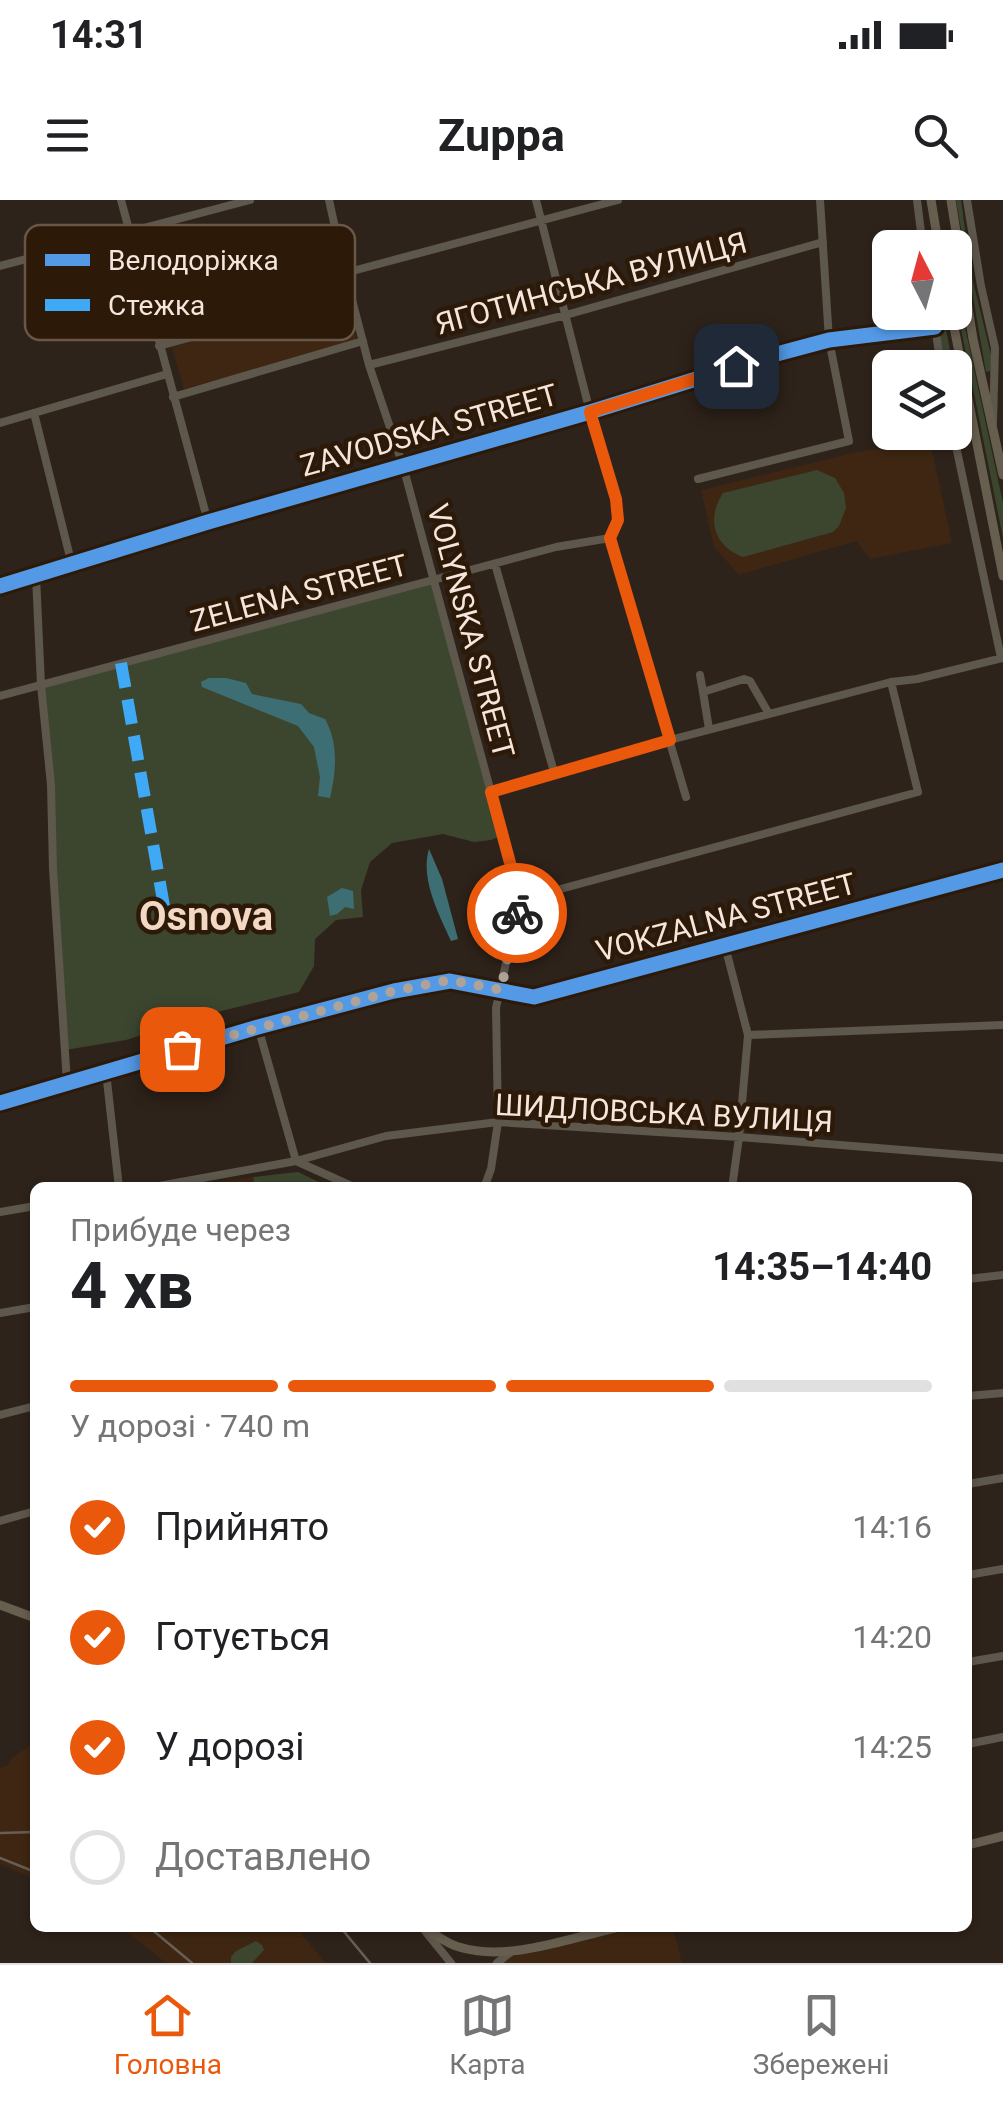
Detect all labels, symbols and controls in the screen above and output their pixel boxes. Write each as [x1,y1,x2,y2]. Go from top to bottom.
text: 14:31 [50,13,148,57]
icon: menu [40,108,95,163]
icon: search [908,108,963,163]
text: Zuppa [438,109,565,162]
legend [25,225,355,340]
street label: ЯГОТИНСЬКА ВУЛИЦЯ [432,225,750,341]
north arrow [872,230,972,330]
map controls [872,230,972,450]
text: Велодоріжка [108,244,279,277]
text: Стежка [108,289,205,322]
pin [694,324,779,409]
icon: home [709,339,764,394]
button: layers [872,350,972,450]
street label: ZAVODSKA STREET [296,377,562,483]
street label: VOLYNSKA STREET [420,500,522,762]
street label: ZELENA STREET [187,547,412,639]
courier [467,863,567,963]
street label: VOKZALNA STREET [592,865,860,969]
icon: bike [490,886,545,941]
district label: Osnova [139,893,273,940]
pin [140,1007,225,1092]
icon: bag [155,1022,210,1077]
street label: ШИДЛОВСЬКА ВУЛИЦЯ [494,1087,834,1139]
text: Прибуде через [70,1211,291,1249]
text: 14:35–14:40 [712,1245,932,1289]
text: 4 хв [70,1248,193,1324]
text: У дорозі · 740 m [70,1407,310,1445]
icon: check [70,1500,125,1555]
text: Прийнято [155,1505,329,1549]
text: 14:16 [852,1508,932,1546]
icon: check [70,1610,125,1665]
text: Готується [155,1615,330,1659]
text: 14:20 [852,1618,932,1656]
icon: check [70,1720,125,1775]
text: У дорозі [155,1725,304,1769]
text: 14:25 [852,1728,932,1766]
text: Доставлено [155,1835,371,1879]
tab: Головна [114,1988,222,2081]
tab: Карта [449,1988,526,2081]
tab: Збережені [753,1988,889,2081]

